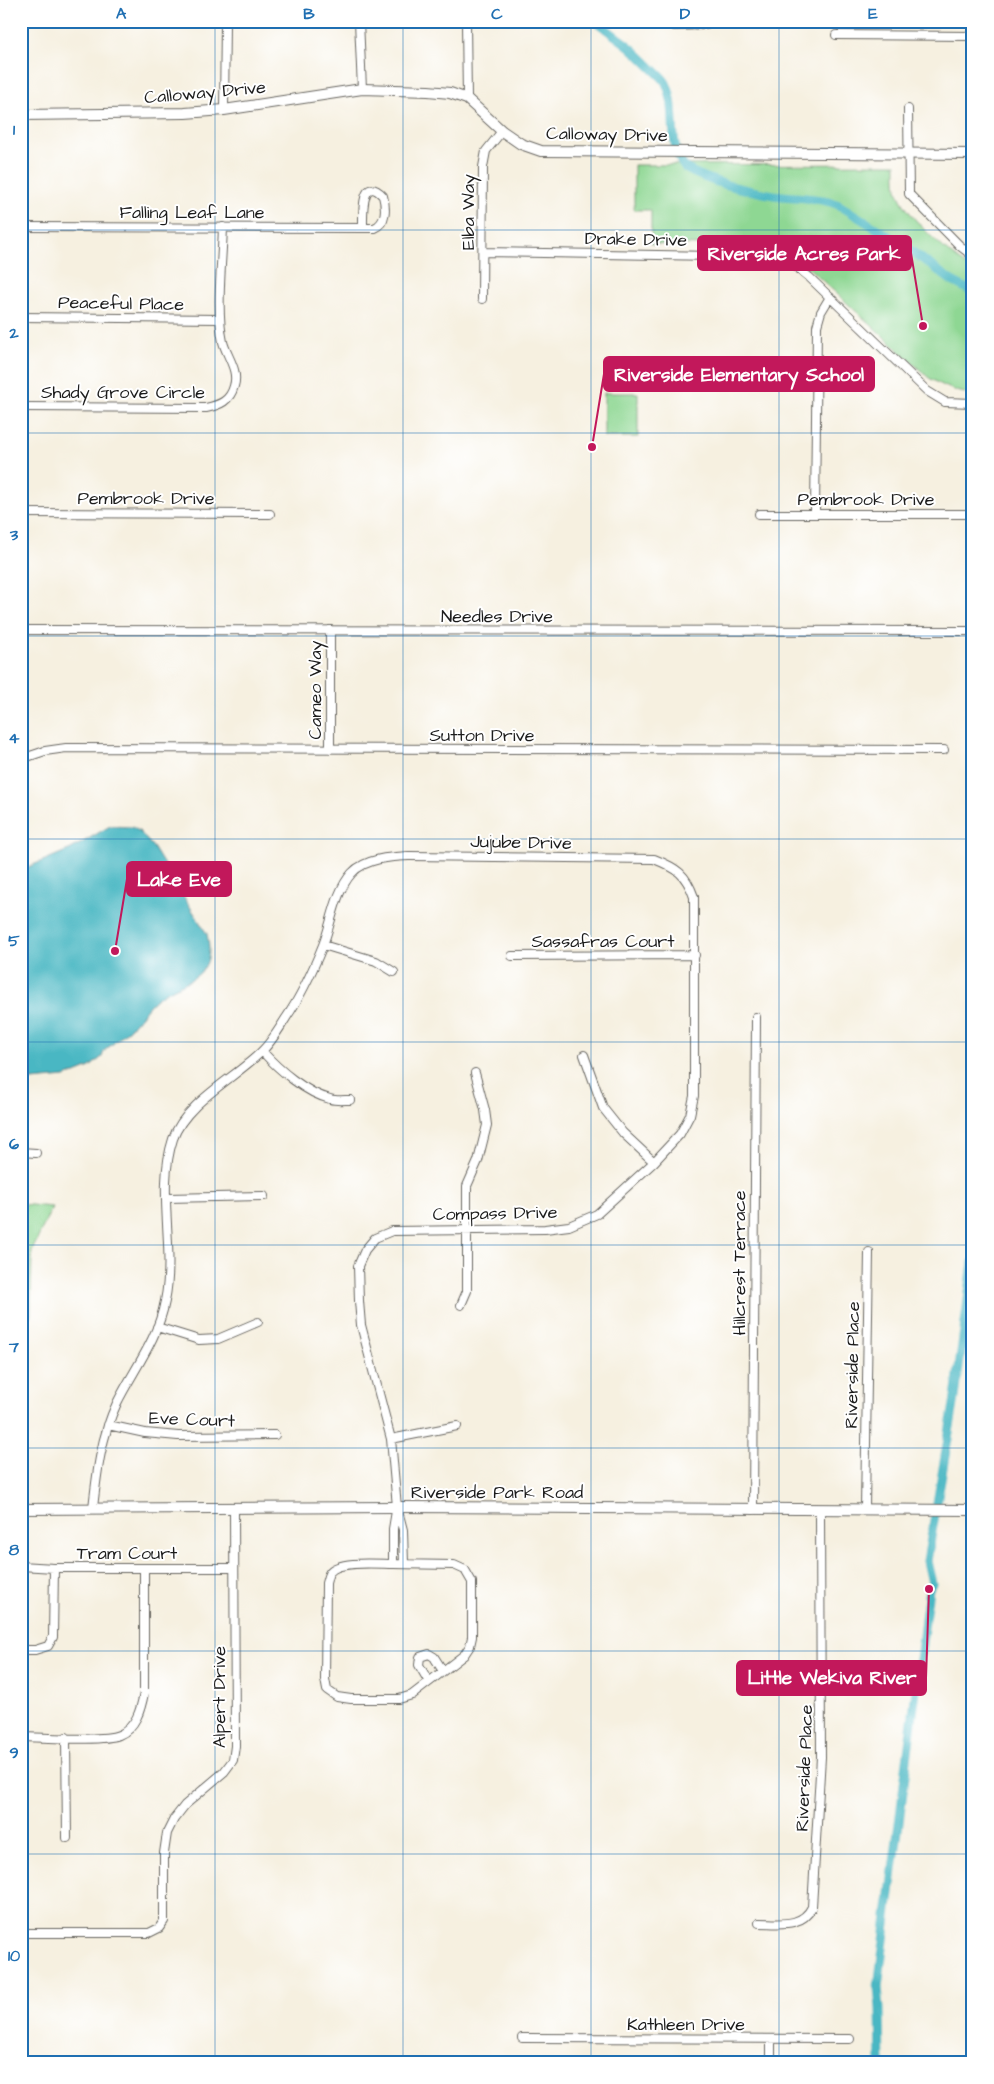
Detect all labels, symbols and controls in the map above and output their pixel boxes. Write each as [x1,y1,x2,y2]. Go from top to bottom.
text: A [116,3,127,25]
text: B [303,3,315,25]
text: C [491,3,503,25]
text: D [680,3,691,25]
text: E [868,3,878,25]
street label: Calloway Drive [143,75,267,111]
text: 1 [13,119,16,141]
street label: Calloway Drive [546,121,668,149]
street label: Elba Way [456,174,482,250]
street label: Falling Leaf Lane [119,200,265,226]
street label: Drake Drive [585,226,688,253]
callout: Riverside Acres Park [698,236,911,270]
text: Riverside Acres Park [707,241,901,268]
street label: Peaceful Place [58,290,184,317]
text: 2 [8,322,19,344]
callout: Riverside Elementary School [604,357,874,391]
text: Riverside Elementary School [614,362,864,390]
street label: Shady Grove Circle [41,380,205,406]
street label: Pembrook Drive [77,486,215,511]
street label: Pembrook Drive [797,487,935,512]
text: 3 [9,524,19,546]
street label: Needles Drive [441,604,553,629]
street label: Cameo Way [303,640,329,739]
street label: Sutton Drive [430,723,535,748]
text: 4 [9,727,20,749]
street label: Jujube Drive [470,829,572,856]
callout: Lake Eve [127,862,231,896]
text: Lake Eve [137,867,222,894]
street label: Sassafras Court [531,929,675,954]
text: 5 [8,930,20,952]
text: 6 [9,1133,19,1155]
street label: Hillcrest Terrace [727,1190,752,1335]
street label: Compass Drive [432,1200,558,1227]
street label: Riverside Place [839,1301,866,1429]
text: 7 [8,1336,19,1358]
street label: Eve Court [148,1406,236,1434]
street label: Riverside Park Road [411,1480,583,1505]
text: 8 [9,1539,20,1561]
street label: Tram Court [77,1541,178,1566]
street label: Alpert Drive [207,1646,232,1748]
callout: Little Wekiva River [737,1661,926,1695]
text: Little Wekiva River [747,1665,917,1692]
street label: Riverside Place [790,1704,819,1832]
text: 9 [9,1742,19,1764]
text: 10 [8,1945,20,1967]
street label: Kathleen Drive [627,2012,745,2037]

